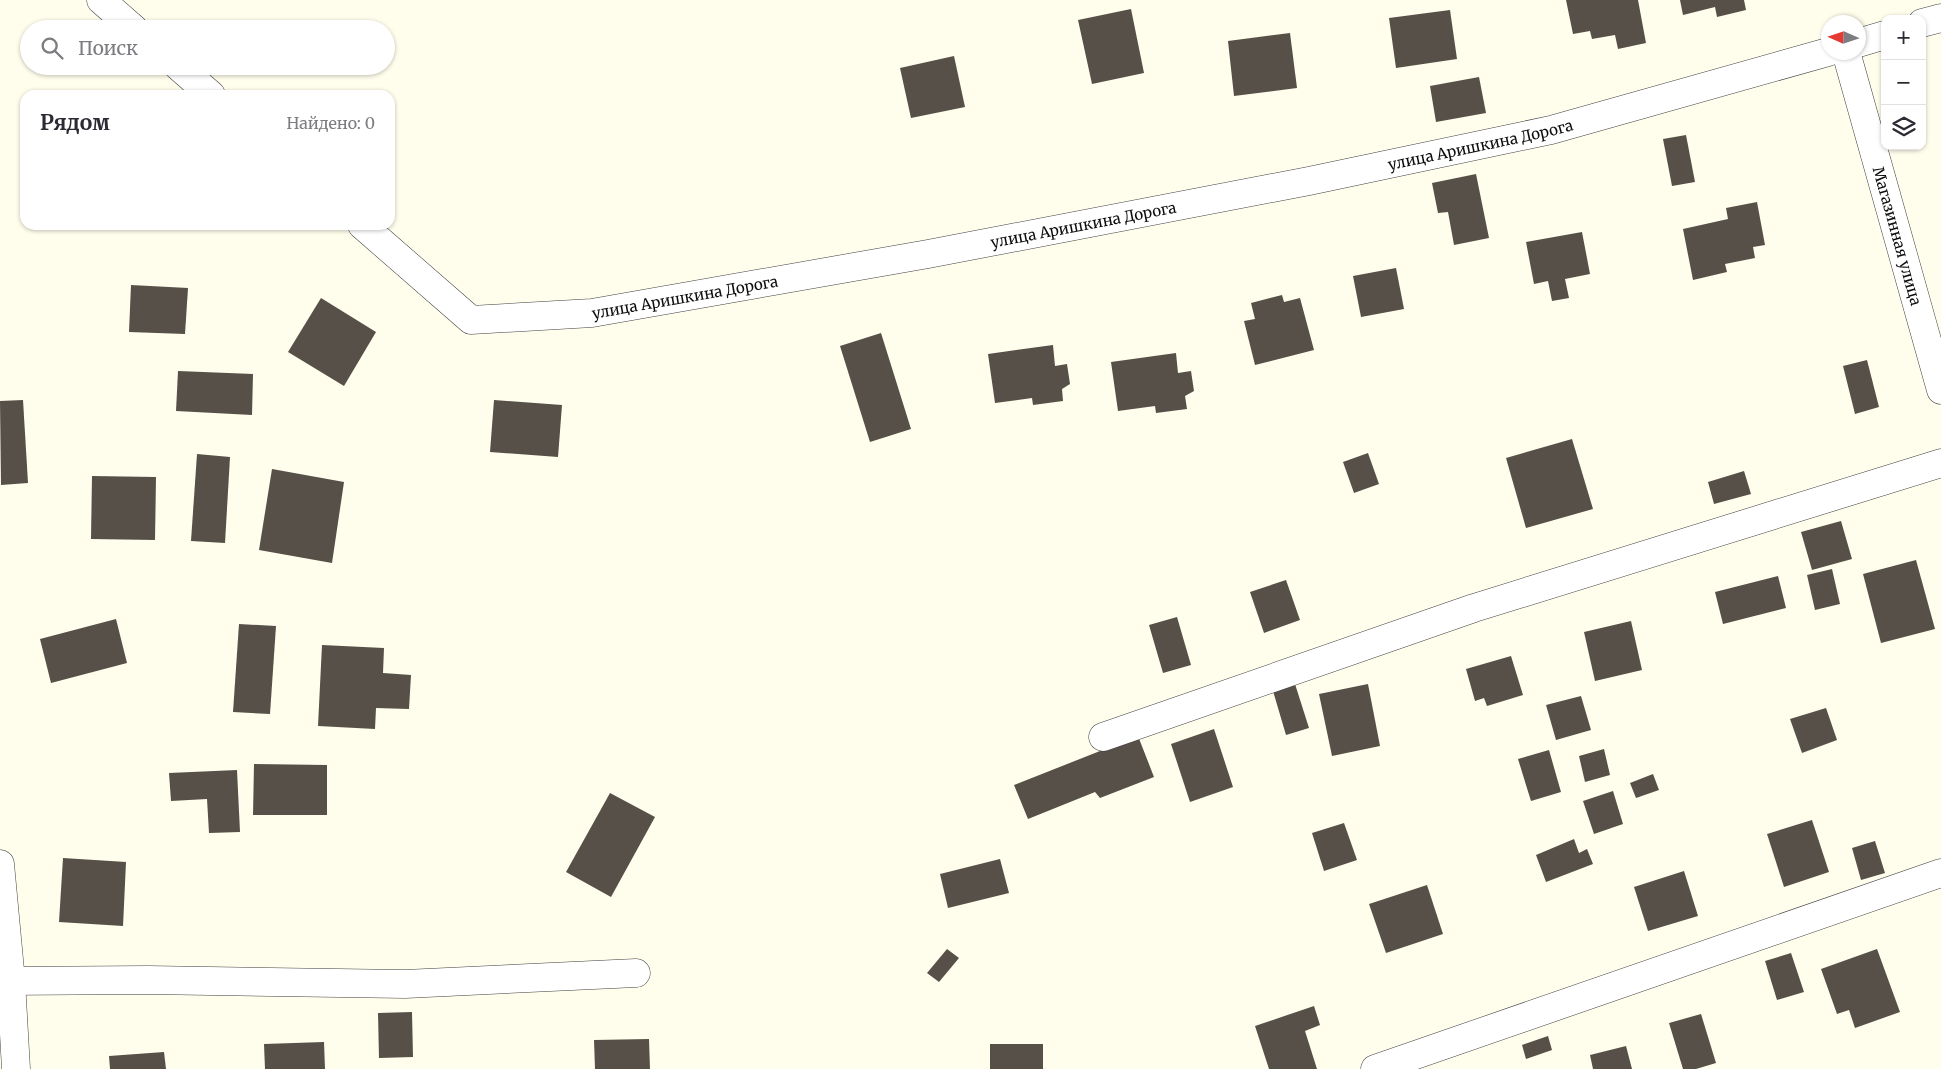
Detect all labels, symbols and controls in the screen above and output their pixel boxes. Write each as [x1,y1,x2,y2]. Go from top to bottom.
north arrow [1821,15,1866,60]
map controls [1881,15,1926,150]
button: + [1881,15,1926,60]
search box [20,20,395,75]
icon: search [38,34,66,62]
text: Поиск [78,36,138,60]
button: − [1881,60,1926,105]
button: layers [1881,105,1926,150]
text: Рядом [40,109,110,136]
text: Найдено: 0 [286,113,375,133]
street label: улица Аришкина Дорога [1386,115,1575,174]
street label: Магазинная улица [1869,164,1926,308]
street label: улица Аришкина Дорога [989,197,1178,251]
street label: улица Аришкина Дорога [590,271,779,322]

